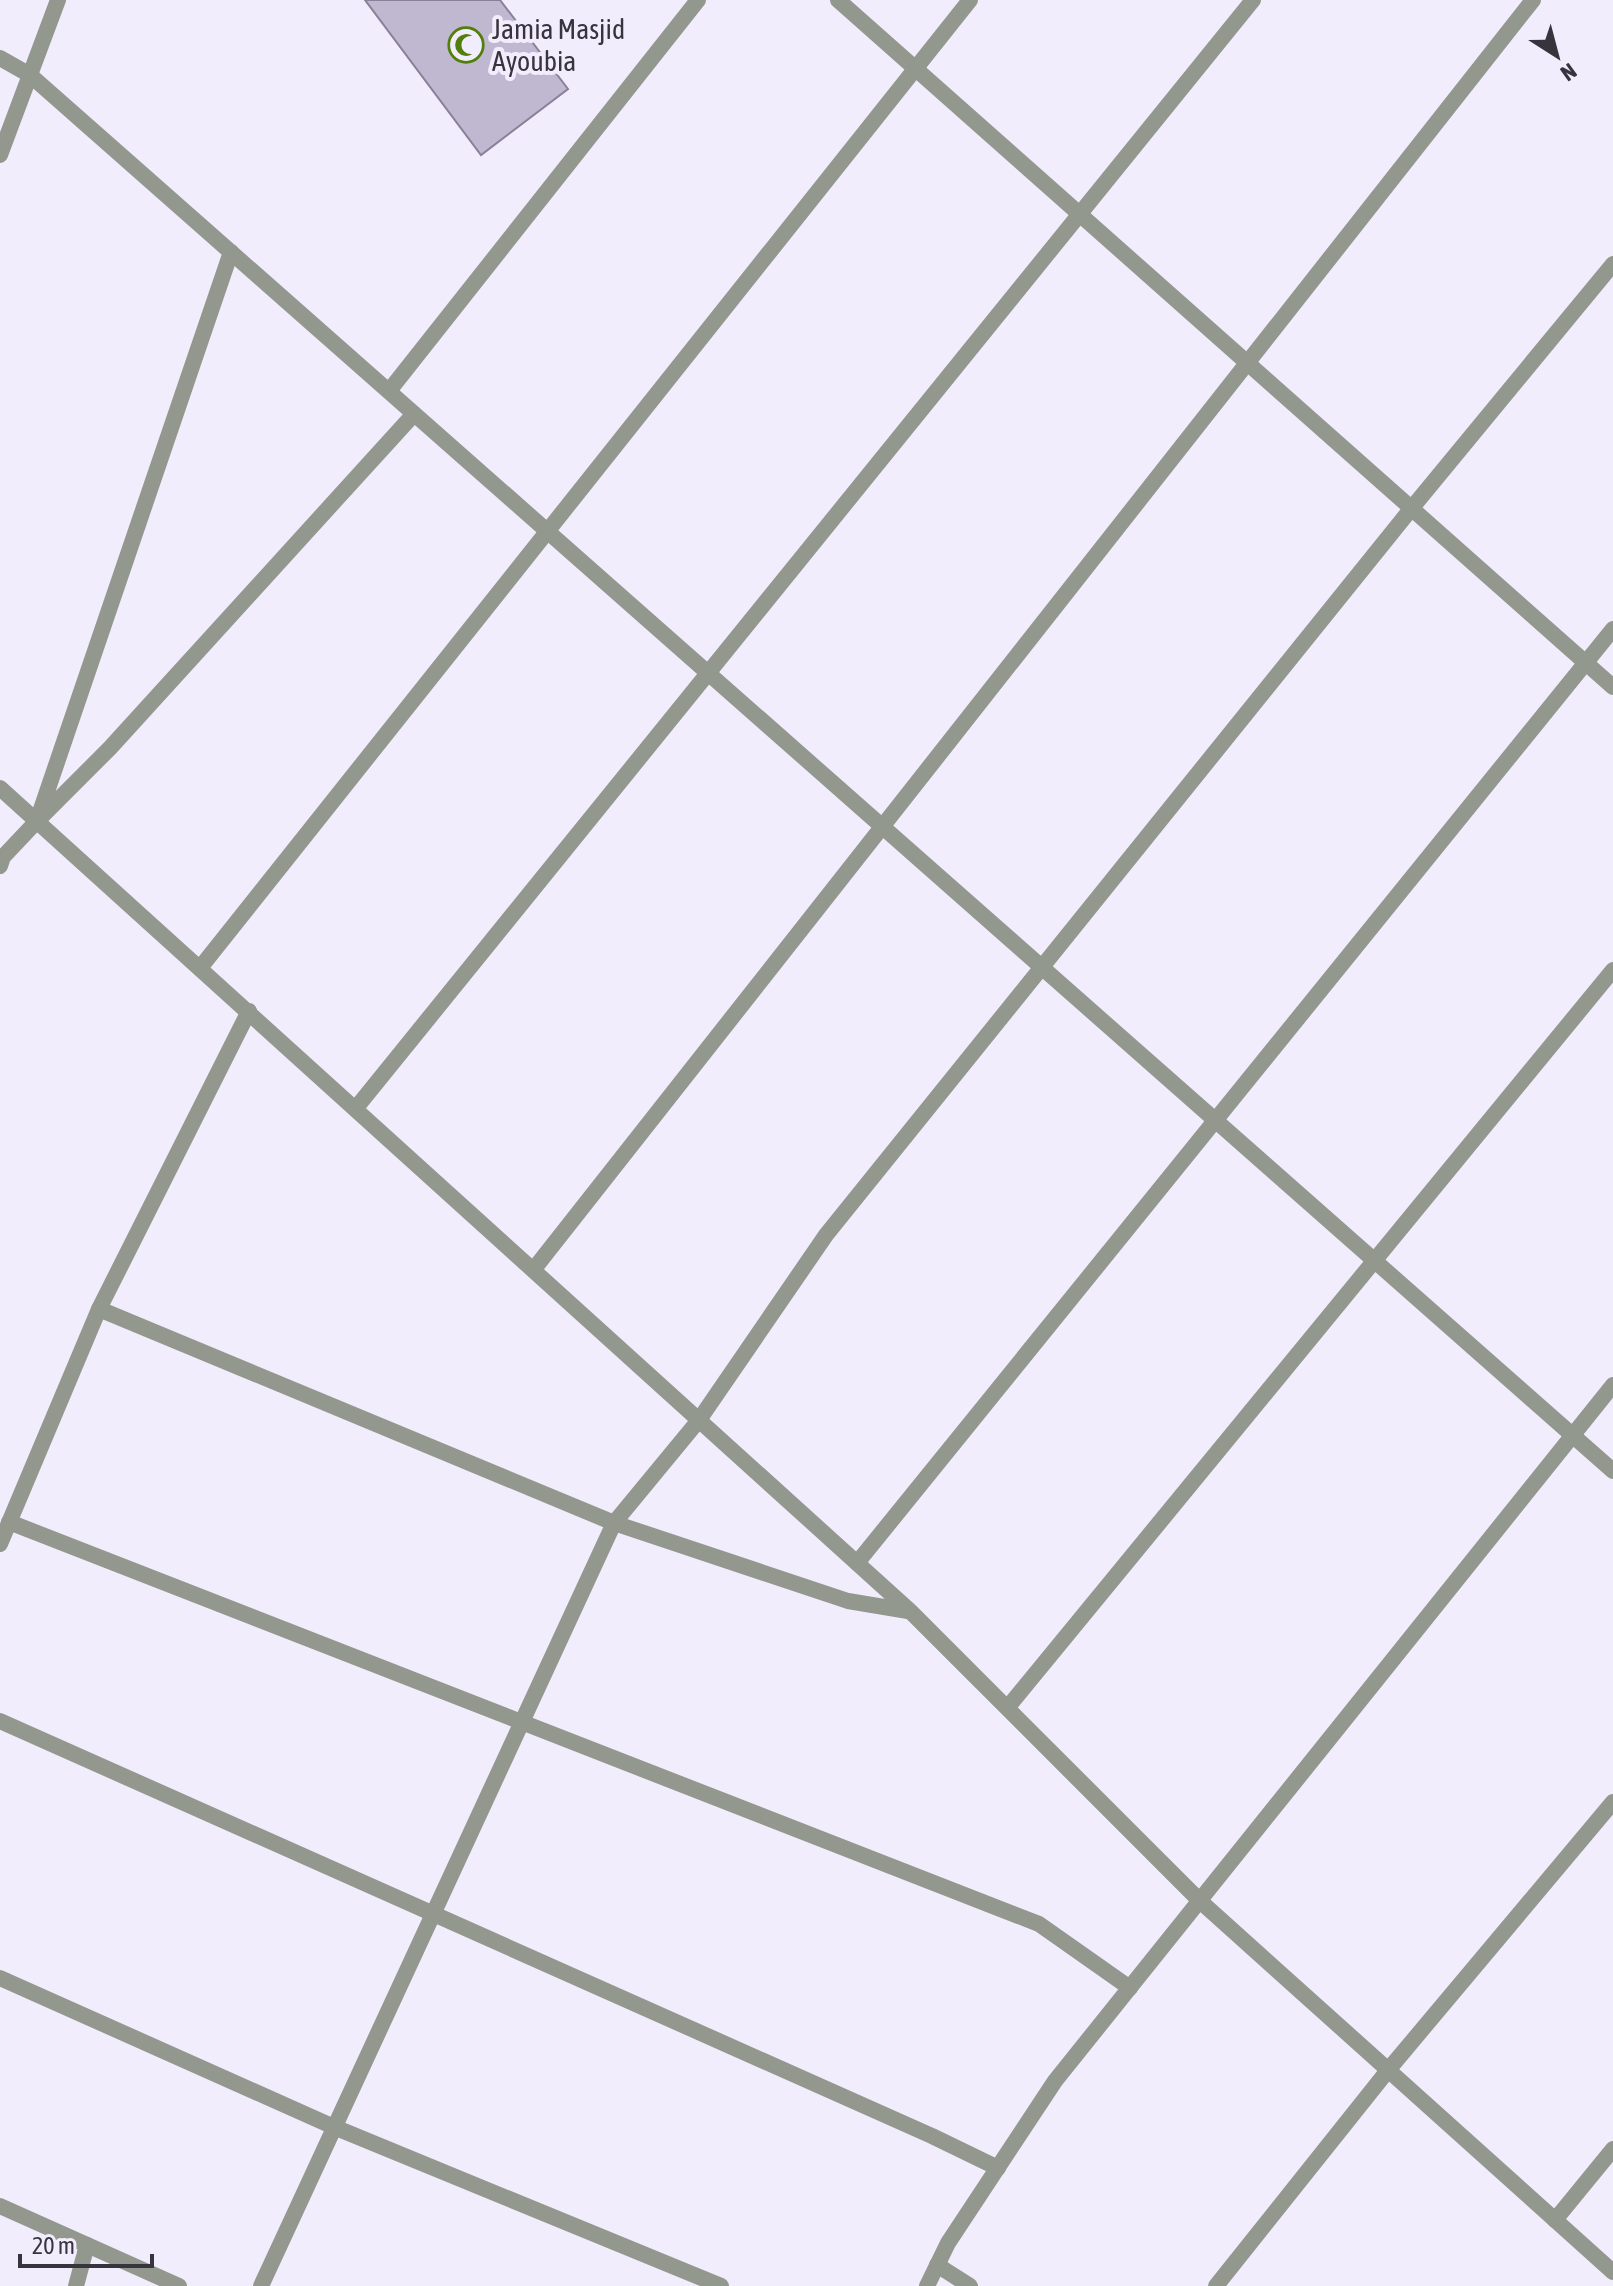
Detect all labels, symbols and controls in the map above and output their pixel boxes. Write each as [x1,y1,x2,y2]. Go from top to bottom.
place label: Jamia Masjid Ayoubia [492,13,625,77]
north arrow [1517,16,1597,96]
mosque icon: Jamia Masjid Ayoubia [447,26,485,64]
text: N [1556,58,1582,87]
scale bar [20,2218,152,2268]
text: 20 m [32,2232,75,2259]

